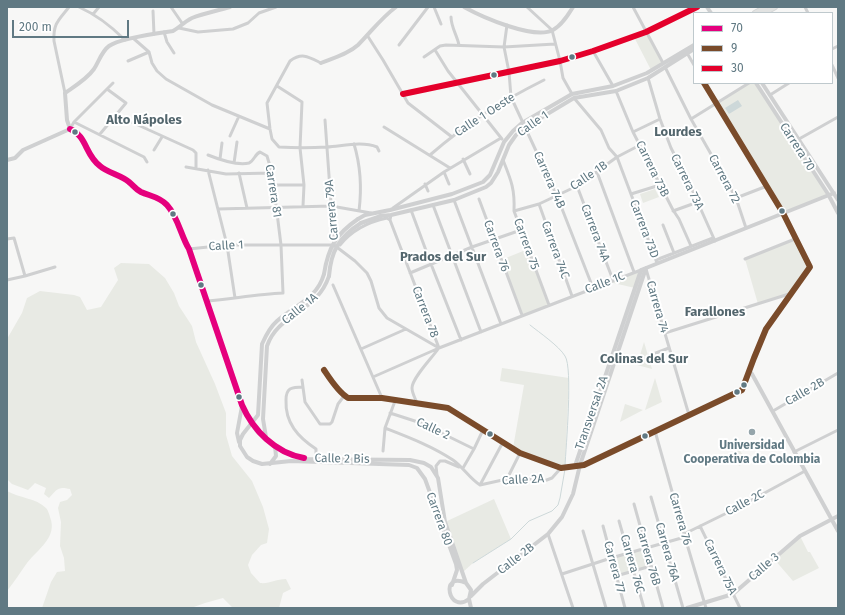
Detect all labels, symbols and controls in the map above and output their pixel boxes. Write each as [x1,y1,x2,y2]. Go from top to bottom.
scale bar [14,12,131,38]
legend [693,12,833,84]
text: 200 m [19,20,52,34]
text: 70 [731,21,743,35]
text: 9 [731,41,737,55]
unlabelled marker [567,52,577,62]
text: 30 [731,61,744,75]
unlabelled marker [489,70,499,80]
street label: Calle 1 Oeste [452,90,518,140]
street label: Calle 1 [515,108,551,140]
district label: Alto Nápoles [106,112,182,128]
street label: Carrera 70 [776,120,818,174]
district label: Lourdes [654,124,702,140]
unlabelled marker [70,127,80,137]
street label: Carrera 73B [632,138,672,200]
street label: Carrera 74B [530,149,568,211]
street label: Carrera 73A [667,152,707,212]
street label: Carrera 72 [705,152,743,206]
street label: Calle 1B [567,158,611,194]
street label: Carrera 81 [262,163,284,219]
street label: Carrera 79A [322,179,342,241]
street label: Carrera 73D [626,198,662,260]
street label: Carrera 74A [577,202,613,264]
unlabelled marker [777,206,787,216]
unlabelled marker [168,209,178,219]
street label: Carrera 75 [510,216,542,272]
street label: Carrera 76 [480,218,512,274]
street label: Carrera 74C [538,219,572,281]
street label: Calle 1 [208,238,244,254]
district label: Prados del Sur [400,249,486,265]
street label: Calle 1C [583,269,627,297]
street label: Carrera 74 [643,279,671,335]
unlabelled marker [196,280,206,290]
street label: Carrera 78 [409,284,441,340]
street label: Calle 1A [279,290,321,328]
district label: Farallones [685,304,745,320]
district label: Colinas del Sur [600,351,688,367]
street label: Transversal 2A [573,374,611,452]
street label: Calle 2B [783,375,827,409]
unlabelled marker [739,380,749,390]
unlabelled marker [732,387,742,397]
unlabelled marker [234,392,244,402]
street label: Calle 2 [414,415,452,443]
marker: Universidad Cooperativa de Colombia [747,427,757,437]
unlabelled marker [485,429,495,439]
unlabelled marker [640,431,650,441]
place label: Universidad Cooperativa de Colombia [684,439,820,467]
street label: Calle 2 Bis [314,451,370,467]
street label: Calle 2A [501,472,545,488]
street label: Calle 2C [723,487,767,519]
street label: Carrera 80 [423,490,455,548]
street label: Carrera 76 [666,491,694,547]
street label: Carrera 76A [652,521,682,583]
street label: Carrera 76B [633,525,663,587]
street label: Carrera 76C [617,533,647,595]
street label: Carrera 75A [700,537,740,597]
street label: Carrera 77 [600,539,628,595]
street label: Calle 2B [495,540,537,578]
street label: Calle 3 [746,550,782,584]

